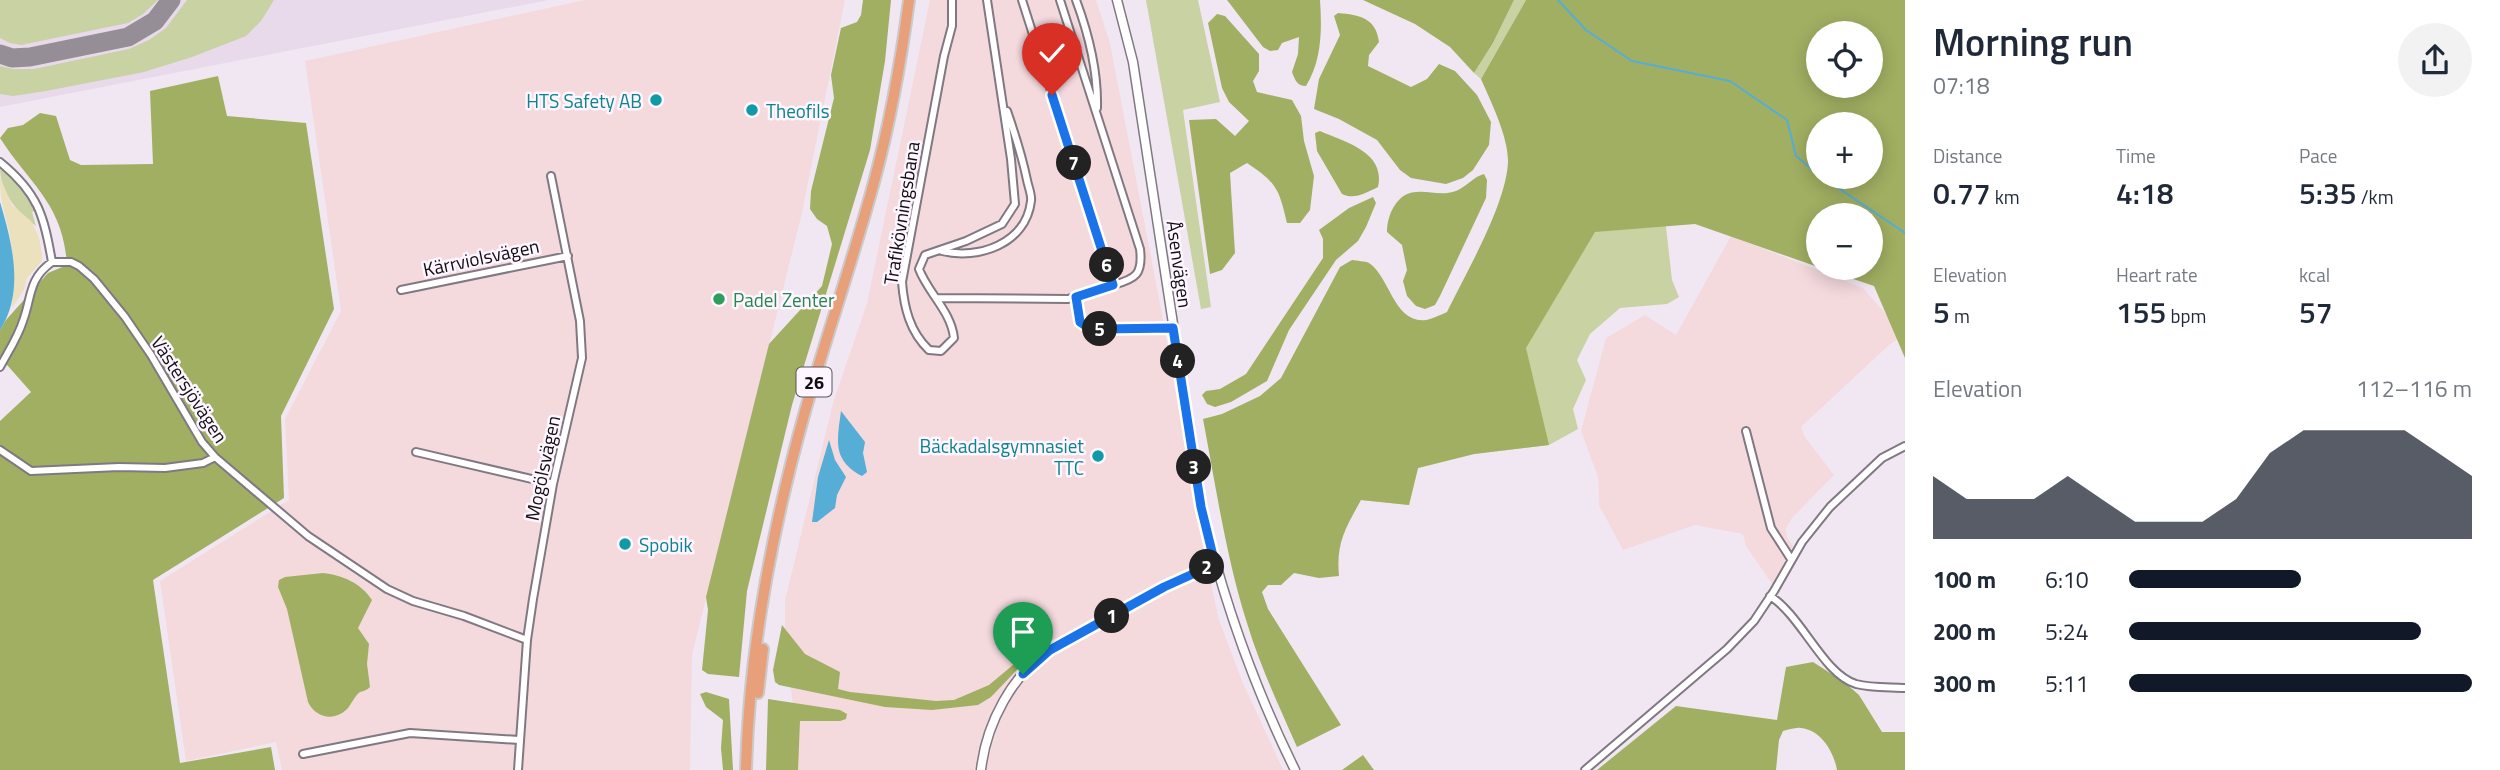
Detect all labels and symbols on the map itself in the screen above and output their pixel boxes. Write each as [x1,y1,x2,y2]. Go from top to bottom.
pin [1022,23,1082,95]
place label: HTS Safety AB [526,86,642,115]
marker: HTS Safety AB [648,92,664,108]
place label: Theofils [766,96,830,125]
marker: Theofils [744,102,760,118]
street label: Trafikövningsbana [875,139,927,287]
pin: 7 [1056,146,1092,180]
street label: Åsenvägen [1160,218,1200,310]
street label: Kärrviolsvägen [420,231,542,283]
pin: 6 [1090,247,1124,282]
place label: Padel Zenter [733,285,835,314]
marker: Padel Zenter [711,291,727,307]
pin: 5 [1082,312,1118,346]
street label: Västersjövägen [144,330,236,448]
pin: 4 [1160,344,1196,378]
road number: 26 [796,368,832,396]
street label: Mogölsvägen [517,413,567,523]
place label: Bäckadalsgymnasiet TTC [919,431,1084,482]
marker: Bäckadalsgymnasiet TTC [1090,448,1106,464]
pin: 3 [1176,449,1212,484]
place label: Spobik [639,530,693,559]
marker: Spobik [617,536,633,552]
pin: 2 [1190,550,1224,584]
pin: 1 [1094,598,1130,634]
pin [993,602,1053,674]

